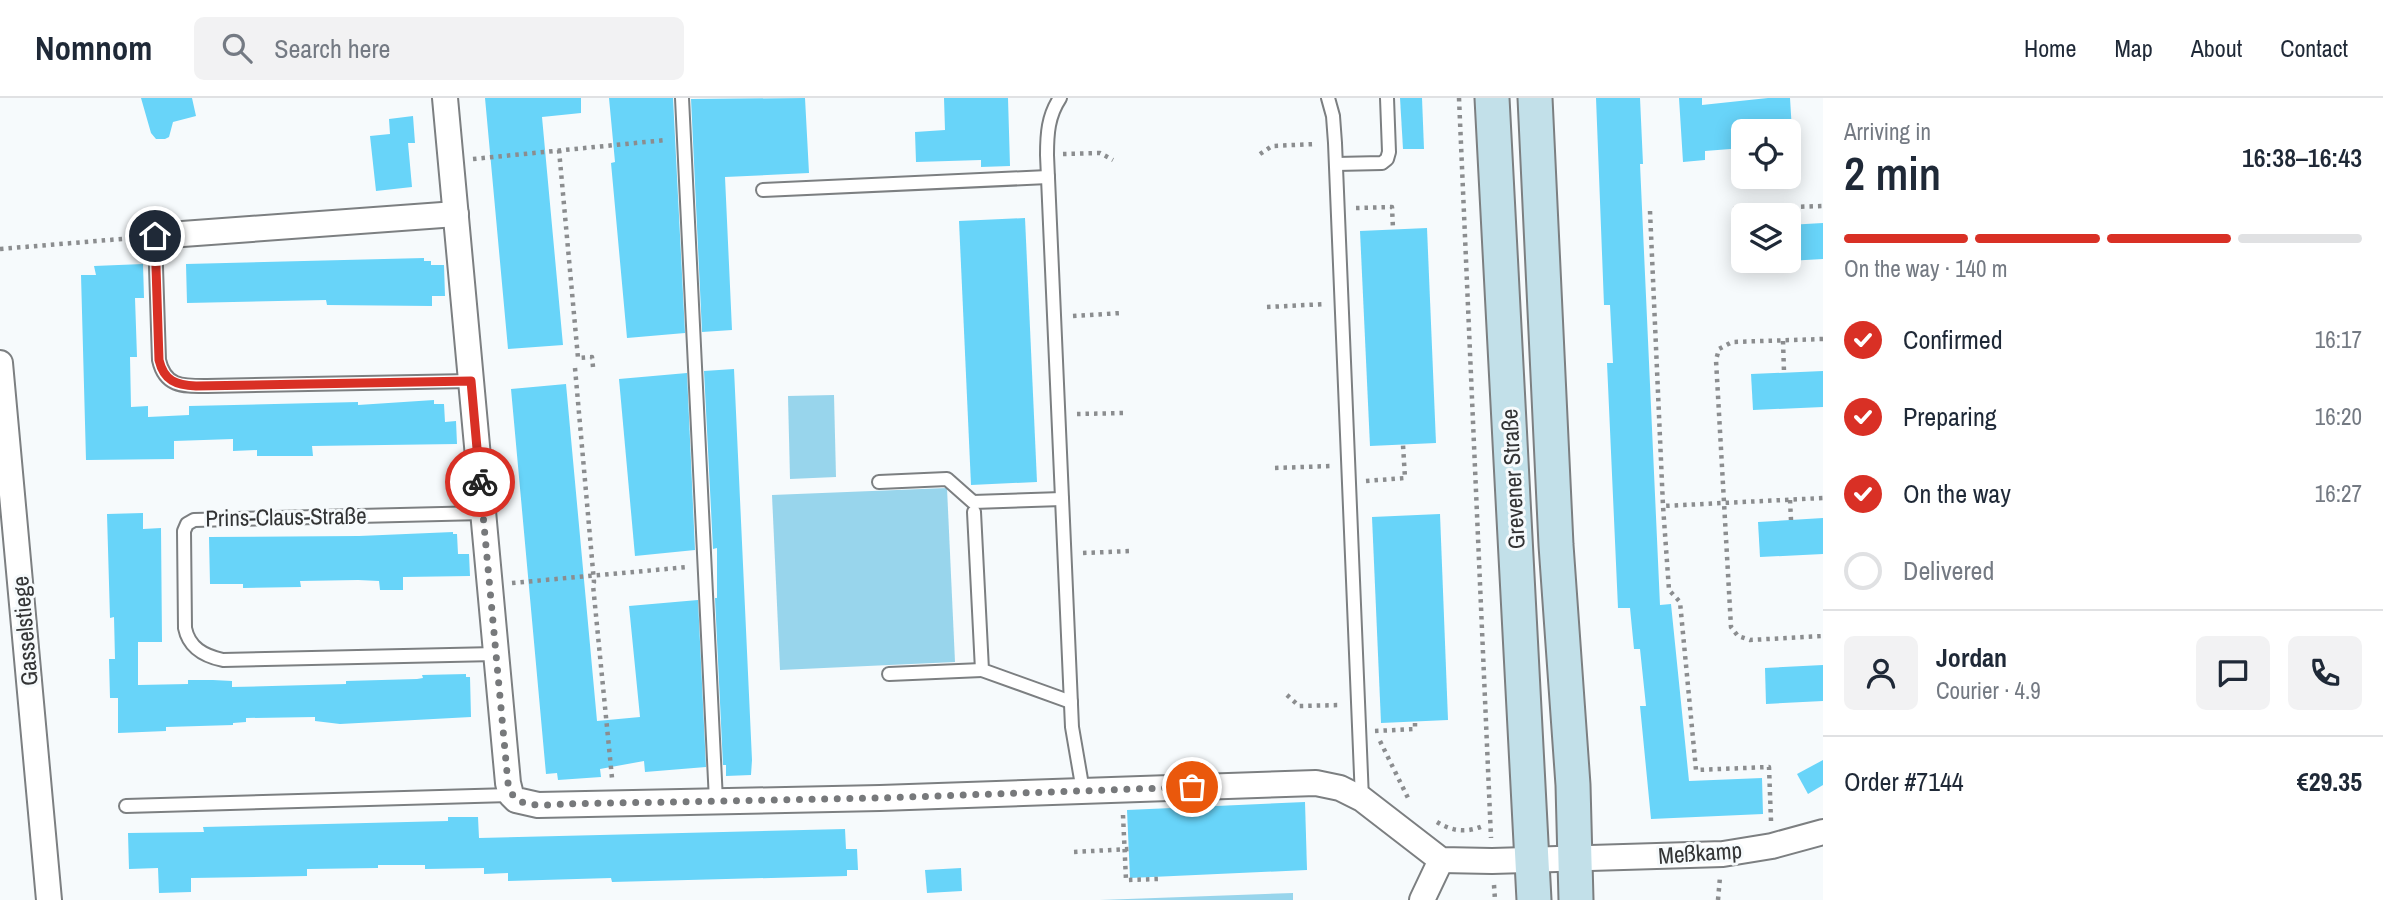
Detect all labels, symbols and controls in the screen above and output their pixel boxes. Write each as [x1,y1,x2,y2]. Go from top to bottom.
search box [194,17,684,80]
text: Nomnom [35,26,152,70]
icon: search [218,29,256,67]
text: Search here [274,31,390,66]
text: Home [2024,32,2076,64]
text: Map [2114,32,2153,64]
text: About [2191,32,2242,64]
text: Contact [2280,32,2348,64]
text: Arriving in [1844,116,1931,147]
map controls [1731,119,1801,273]
button: locate [1731,119,1801,189]
text: 16:38–16:43 [2242,140,2362,175]
text: 2 min [1844,142,1941,204]
button: layers [1731,203,1801,273]
pin [125,206,185,266]
icon: home [136,217,174,255]
text: On the way · 140 m [1844,253,2008,284]
icon: check [1844,321,1882,359]
text: Confirmed [1903,322,2003,357]
text: 16:17 [2315,324,2362,355]
icon: check [1844,398,1882,436]
text: Preparing [1903,399,1997,434]
text: 16:20 [2315,401,2362,432]
street label: Grevener Straße [1493,408,1532,550]
courier [445,447,515,517]
icon: bike [461,463,499,501]
icon: check [1844,475,1882,513]
text: On the way [1903,476,2011,511]
text: 16:27 [2315,478,2362,509]
street label: Prins-Claus-Straße [205,500,367,533]
text: Delivered [1903,553,1994,588]
street label: Gasselstiege [4,575,45,687]
button: person [1844,636,1918,710]
button: chat [2196,636,2270,710]
button: phone [2288,636,2362,710]
text: Jordan [1936,640,2007,675]
text: Courier · 4.9 [1936,675,2041,706]
pin [1162,757,1222,817]
text: Order #7144 [1844,764,1964,799]
text: €29.35 [2297,764,2362,799]
icon: bag [1173,768,1211,806]
street label: Meßkamp [1657,834,1743,871]

